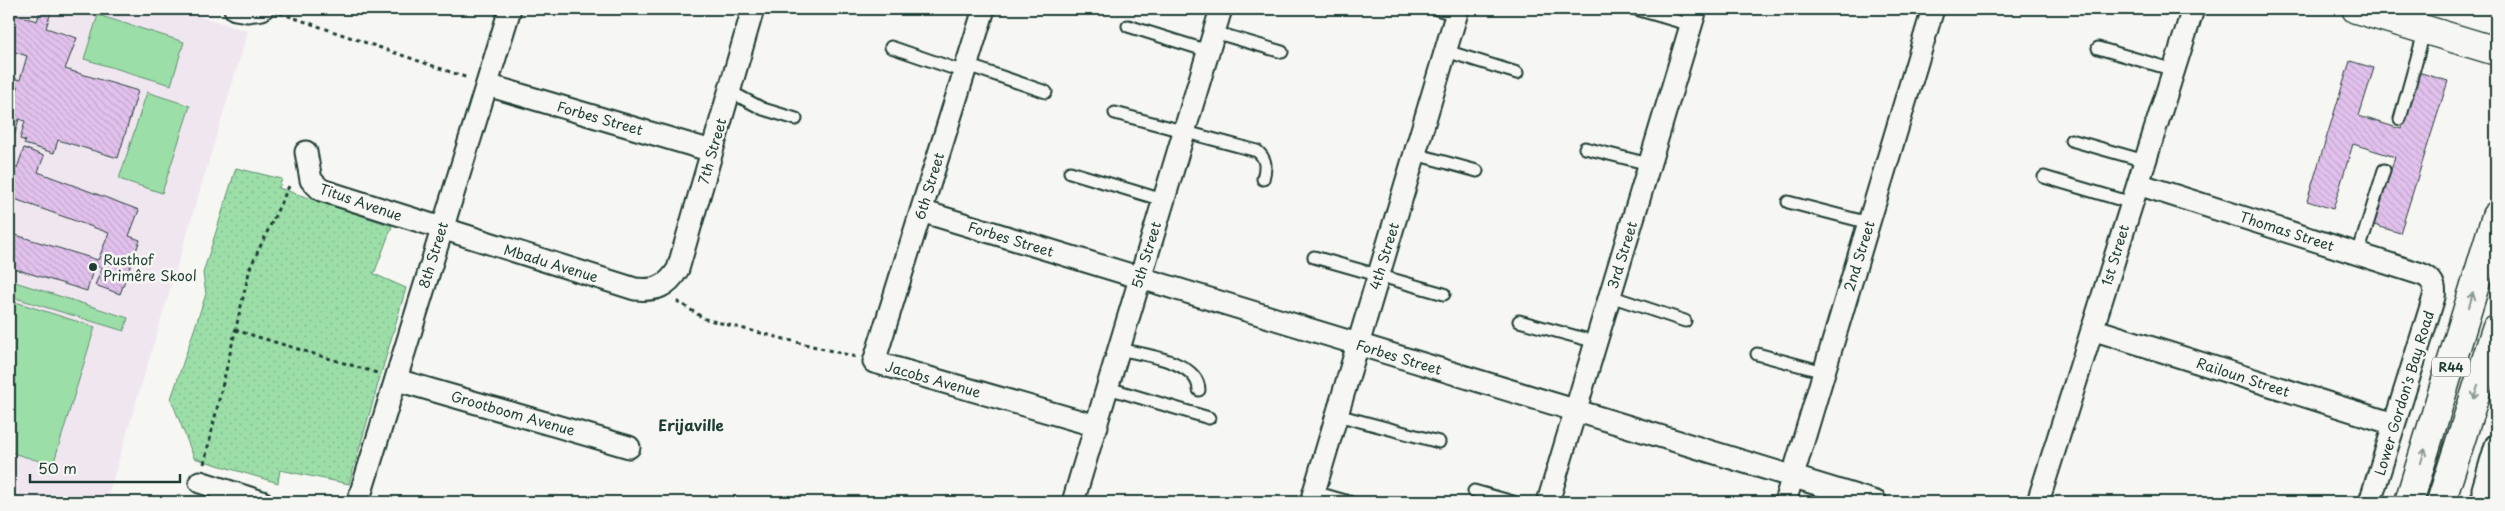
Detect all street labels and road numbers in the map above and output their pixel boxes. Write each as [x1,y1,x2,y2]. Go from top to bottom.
street label: Forbes Street [555,96,646,140]
street label: 7th Street [693,115,732,187]
street label: 6th Street [909,150,949,222]
street label: Titus Avenue [317,178,406,226]
street label: Thomas Street [2237,206,2337,256]
street label: Forbes Street [966,216,1057,262]
street label: 3rd Street [1602,218,1642,291]
street label: 2nd Street [1838,218,1880,294]
street label: 8th Street [413,219,453,291]
street label: 5th Street [1126,219,1166,291]
street label: 4th Street [1364,220,1404,292]
street label: 1st Street [2096,222,2134,288]
street label: Mbadu Avenue [501,239,601,287]
street label: Lower Gordon's Bay Road [2369,308,2439,478]
street label: Forbes Street [1354,334,1445,380]
street label: Railoun Street [2194,352,2293,402]
street label: Jacobs Avenue [883,355,984,403]
road number: R44 [2432,358,2470,377]
street label: Grootboom Avenue [449,385,578,441]

